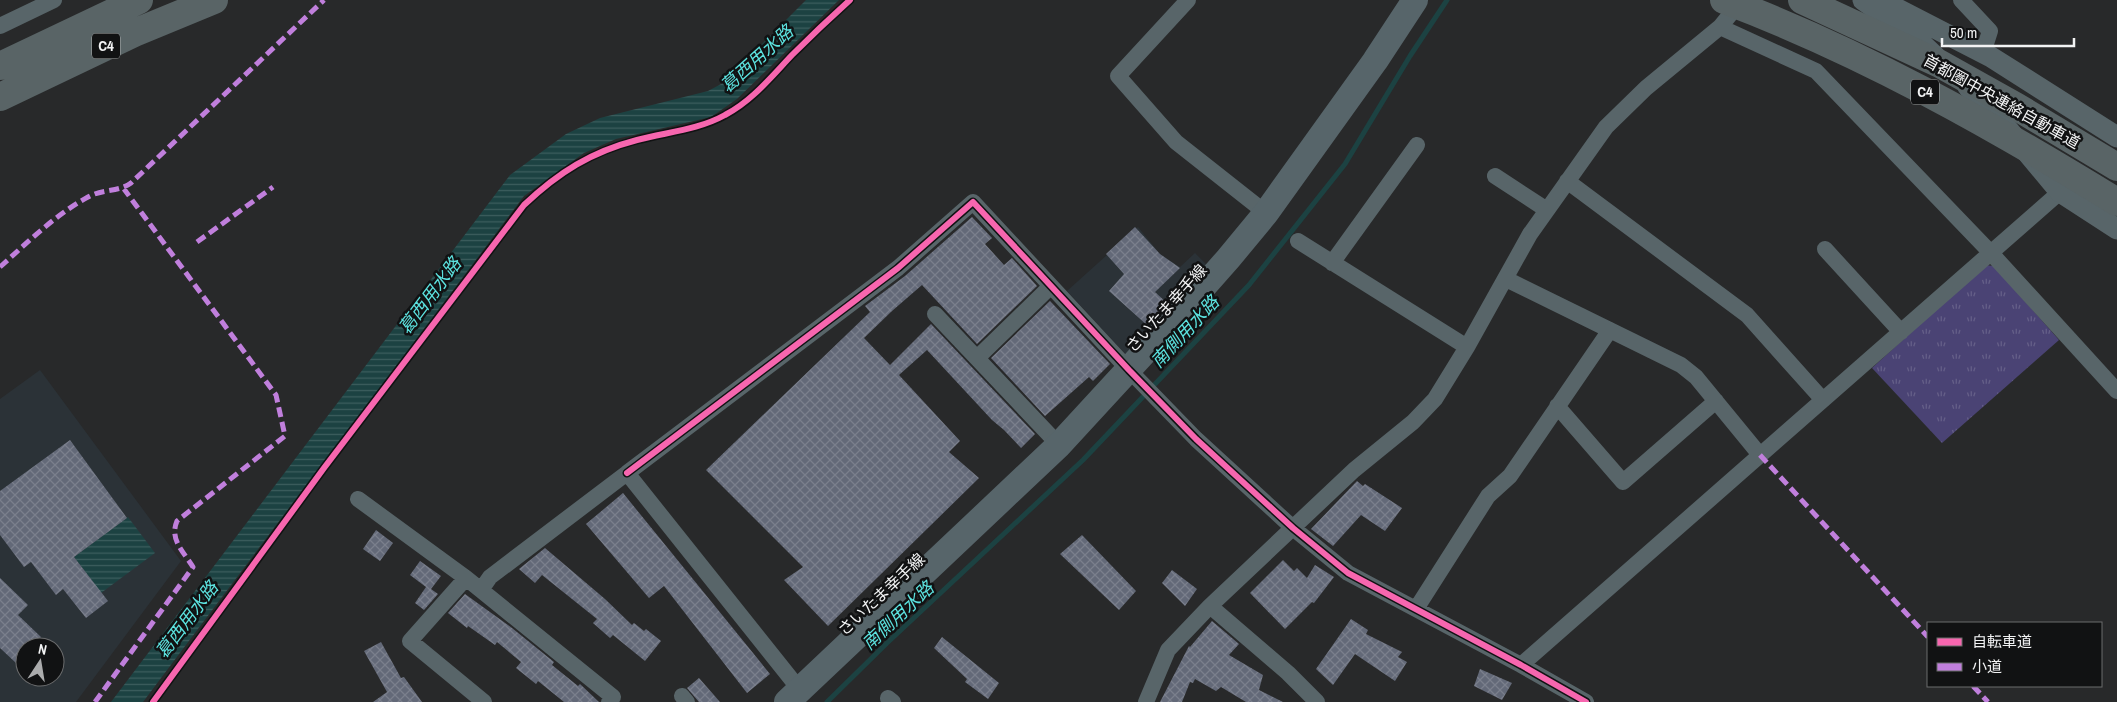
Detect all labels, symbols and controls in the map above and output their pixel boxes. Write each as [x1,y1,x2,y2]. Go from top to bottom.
scale bar [1942,15,2074,47]
water label: 葛西用水路 [715,18,800,98]
text: 50 m [1950,22,1977,43]
road number: C4 [92,34,120,58]
street label: 首都圏中央連絡自動車道 [1920,49,2084,153]
road number: C4 [1911,80,1939,104]
water label: 葛西用水路 [393,251,468,339]
street label: さいたま幸手線 [1121,259,1211,357]
water label: 南側用水路 [1145,289,1226,373]
street label: さいたま幸手線 [833,548,929,640]
water label: 南側用水路 [856,574,941,655]
water label: 葛西用水路 [150,575,225,663]
legend [1927,622,2102,687]
text: 自転車道 [1972,631,2032,652]
north arrow [15,637,65,687]
text: N [37,640,49,659]
text: 小道 [1972,656,2002,677]

